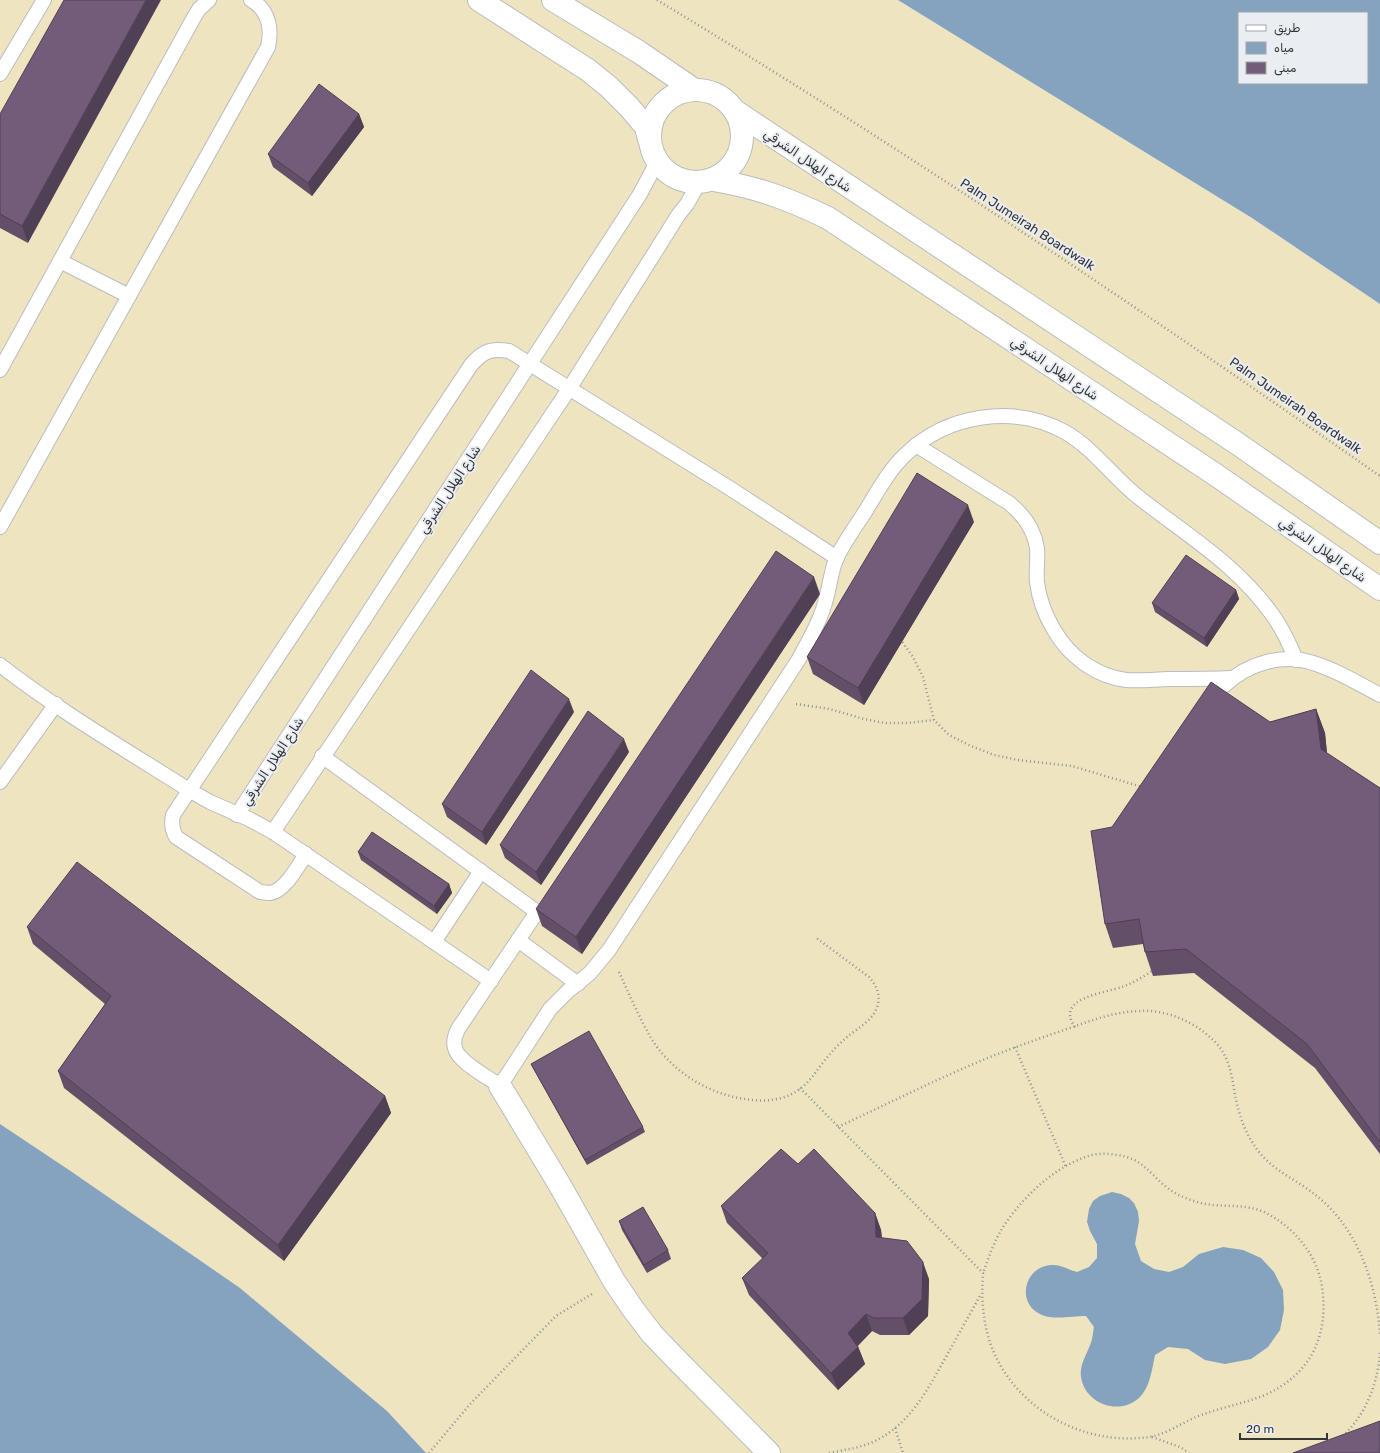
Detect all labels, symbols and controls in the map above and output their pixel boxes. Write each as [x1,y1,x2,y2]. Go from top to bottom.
legend [1238,12,1368,84]
text: طريق [1274,21,1300,36]
text: مياه [1274,41,1294,55]
text: مبنى [1274,61,1297,76]
street label: شارع الهلال الشرقي [760,125,854,197]
street label: Palm Jumeirah Boardwalk [958,175,1098,274]
street label: شارع الهلال الشرقي [1007,333,1101,405]
street label: Palm Jumeirah Boardwalk [1227,354,1365,457]
street label: شارع الهلال الشرقي [415,442,485,538]
street label: شارع الهلال الشرقي [1275,514,1369,587]
street label: شارع الهلال الشرقي [238,714,308,810]
scale bar [1240,1415,1327,1441]
text: 20 m [1246,1422,1274,1436]

